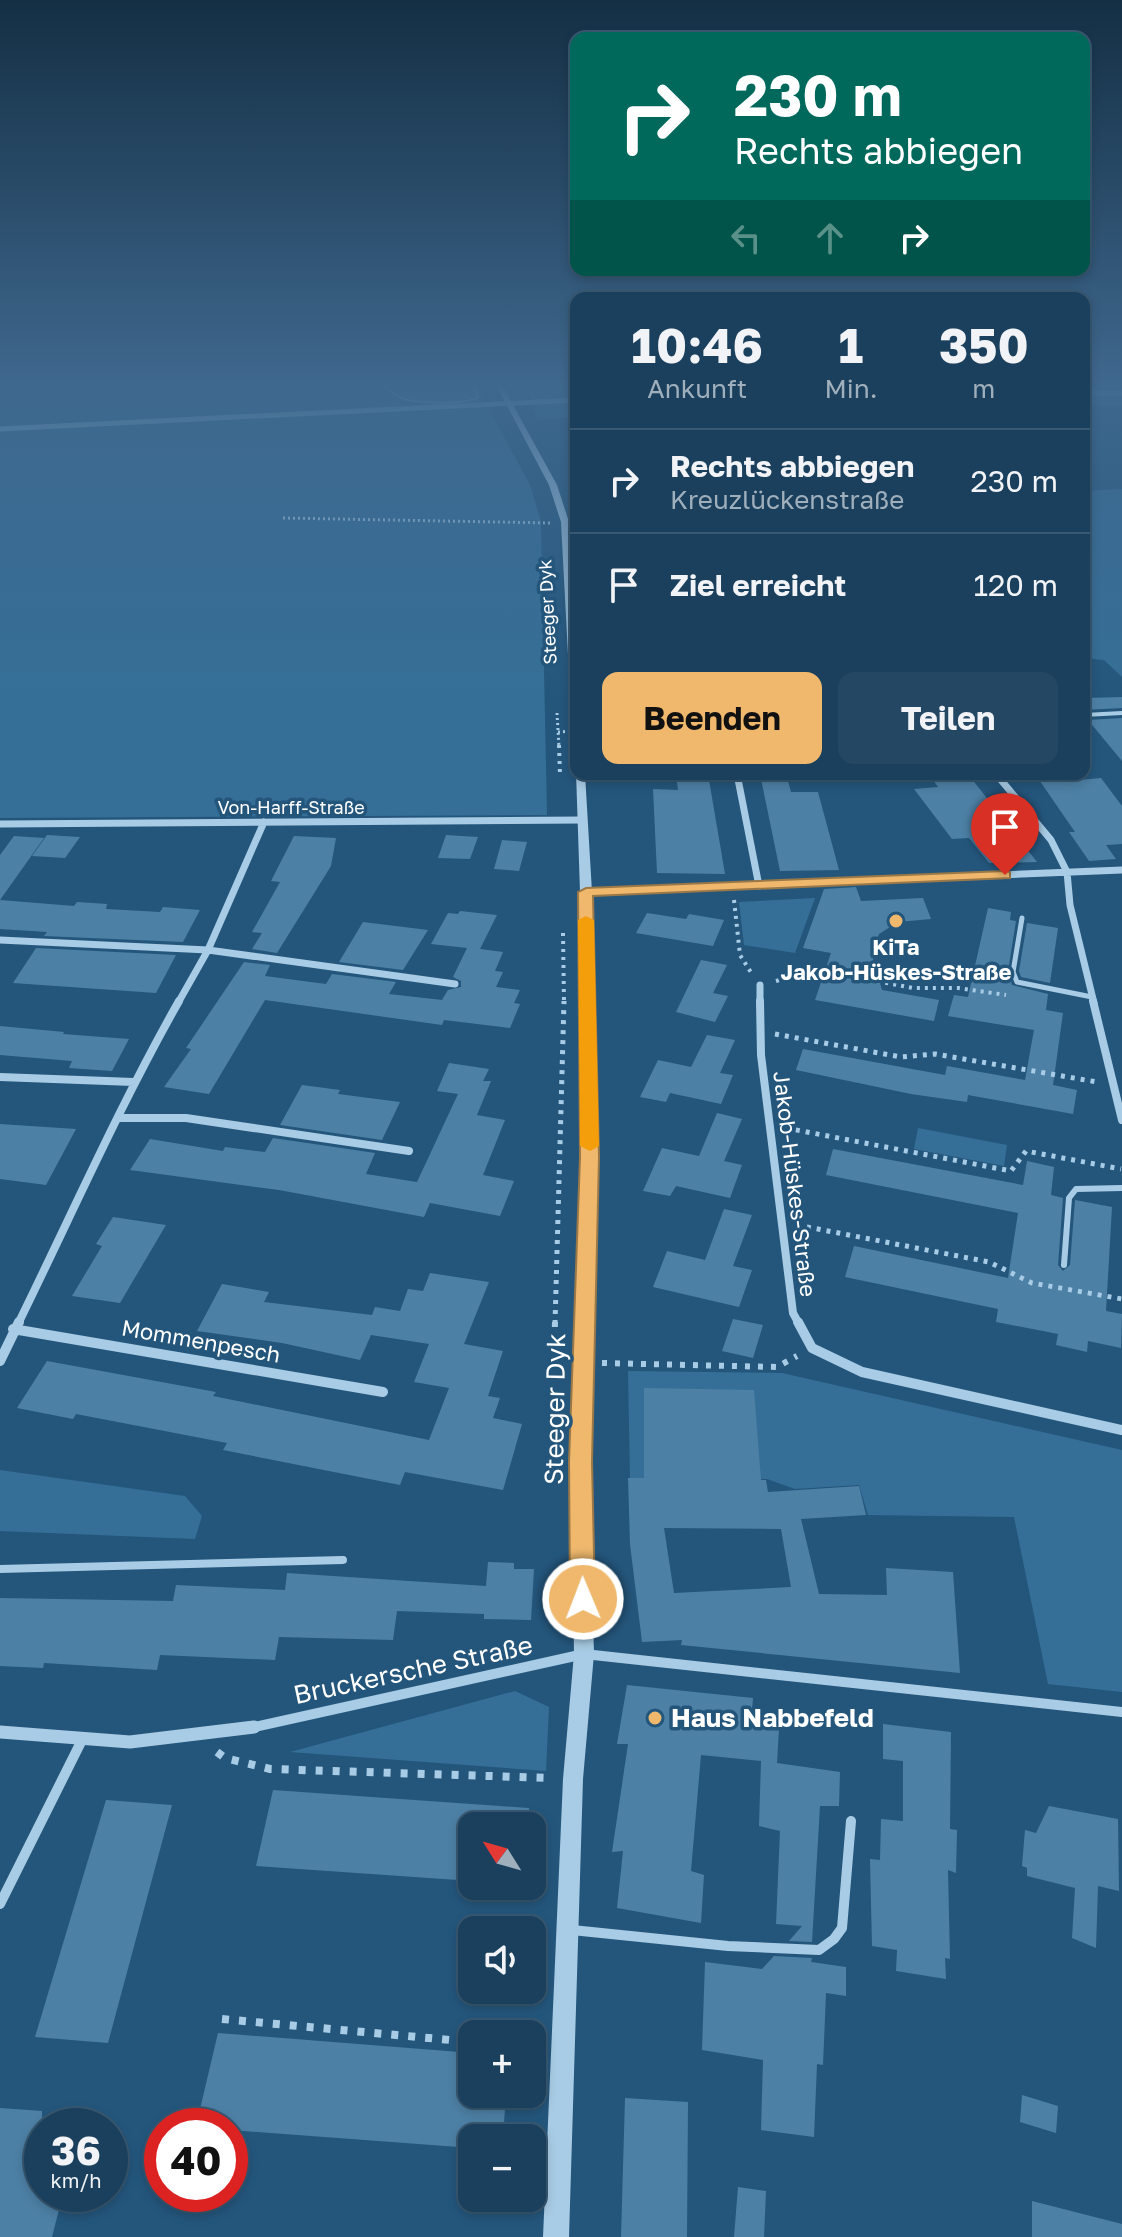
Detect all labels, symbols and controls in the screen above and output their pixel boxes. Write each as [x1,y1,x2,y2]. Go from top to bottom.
text: 230 m [734,61,902,128]
icon: right [602,64,706,168]
text: Rechts abbiegen [734,129,1023,172]
icon: left [724,216,768,260]
icon: ahead [808,216,852,260]
icon: right [892,216,936,260]
text: 10:46 [631,316,763,374]
text: 1 [839,316,863,374]
text: 350 [939,316,1029,374]
text: Ankunft [647,373,747,404]
text: Min. [824,373,878,404]
text: m [972,373,995,404]
text: Rechts abbiegen [670,448,914,484]
icon: right [602,459,646,503]
text: 230 m [970,463,1058,499]
text: Kreuzlückenstraße [670,484,904,515]
street label: Steeger Dyk [533,559,561,665]
icon: arrive [602,563,646,607]
text: Ziel erreicht [670,567,846,603]
text: 120 m [973,567,1058,603]
button: Beenden [602,672,822,764]
button: Teilen [838,672,1058,764]
pin [971,793,1039,875]
street label: Von-Harff-Straße [217,796,365,818]
icon: arrive [983,805,1027,849]
marker: KiTa Jakob-Hüskes-Straße [887,912,905,930]
place label: KiTa Jakob-Hüskes-Straße [780,933,1012,985]
street label: Jakob-Hüskes-Straße [768,1070,823,1298]
street label: Mommenpesch [120,1313,283,1368]
street label: Steeger Dyk [538,1333,571,1485]
position arrow [541,1557,625,1641]
street label: Bruckersche Straße [291,1629,535,1710]
place label: Haus Nabbefeld [671,1702,874,1733]
marker: Haus Nabbefeld [646,1709,664,1727]
north arrow [458,1812,546,1900]
map controls [458,1812,546,2212]
button: sound [458,1916,546,2004]
button: + [458,2020,546,2108]
speed limit sign: 40 [144,2108,248,2212]
button: − [458,2124,546,2212]
text: 36 [51,2126,101,2174]
text: km/h [51,2168,101,2192]

